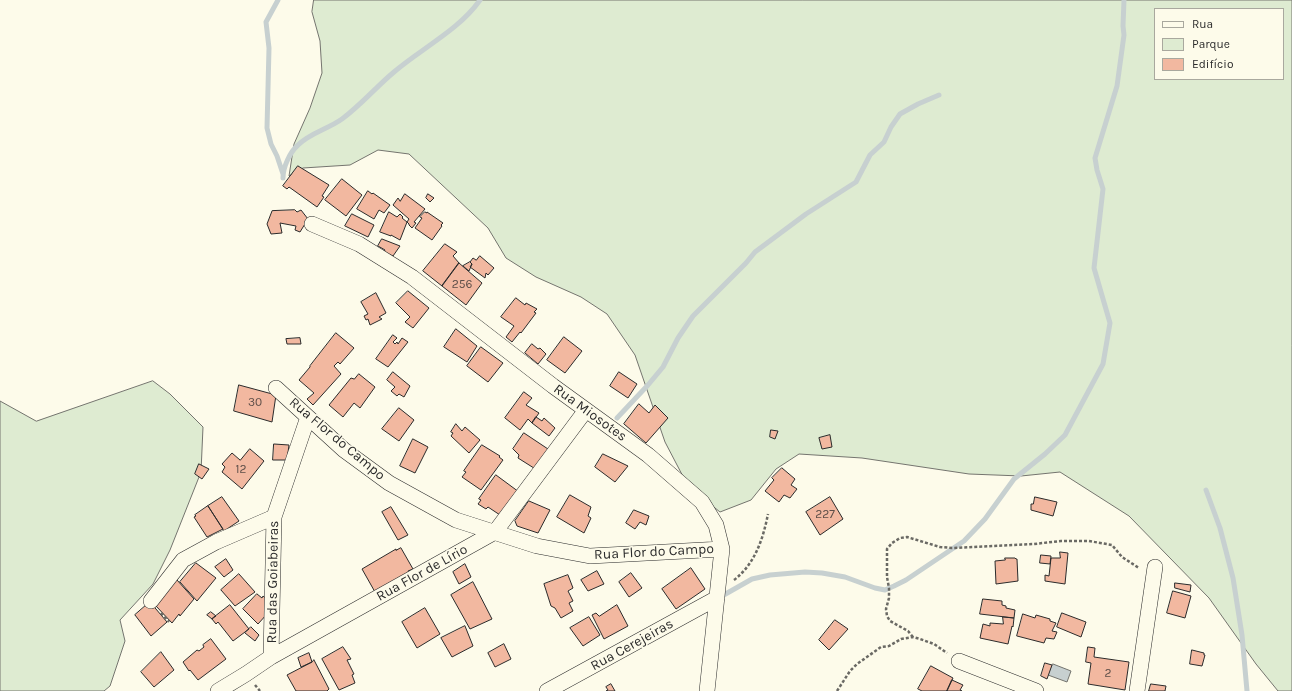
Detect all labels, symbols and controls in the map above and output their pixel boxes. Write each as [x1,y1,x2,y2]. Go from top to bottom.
legend [1154,8,1284,80]
text: Rua [1192,17,1213,31]
text: Parque [1192,37,1230,51]
text: Edifício [1192,57,1233,71]
house number: 256 [452,278,472,292]
street label: Rua Miosotes [550,381,630,445]
street label: Rua Flor do Campo [286,394,388,484]
house number: 30 [248,396,262,410]
house number: 12 [236,463,246,477]
house number: 227 [815,508,835,522]
street label: Rua das Goiabeiras [264,520,282,644]
street label: Rua Flor do Campo [594,540,714,564]
street label: Rua Flor de Lírio [373,541,471,605]
street label: Rua Cerejeiras [588,615,676,675]
house number: 2 [1105,667,1111,681]

